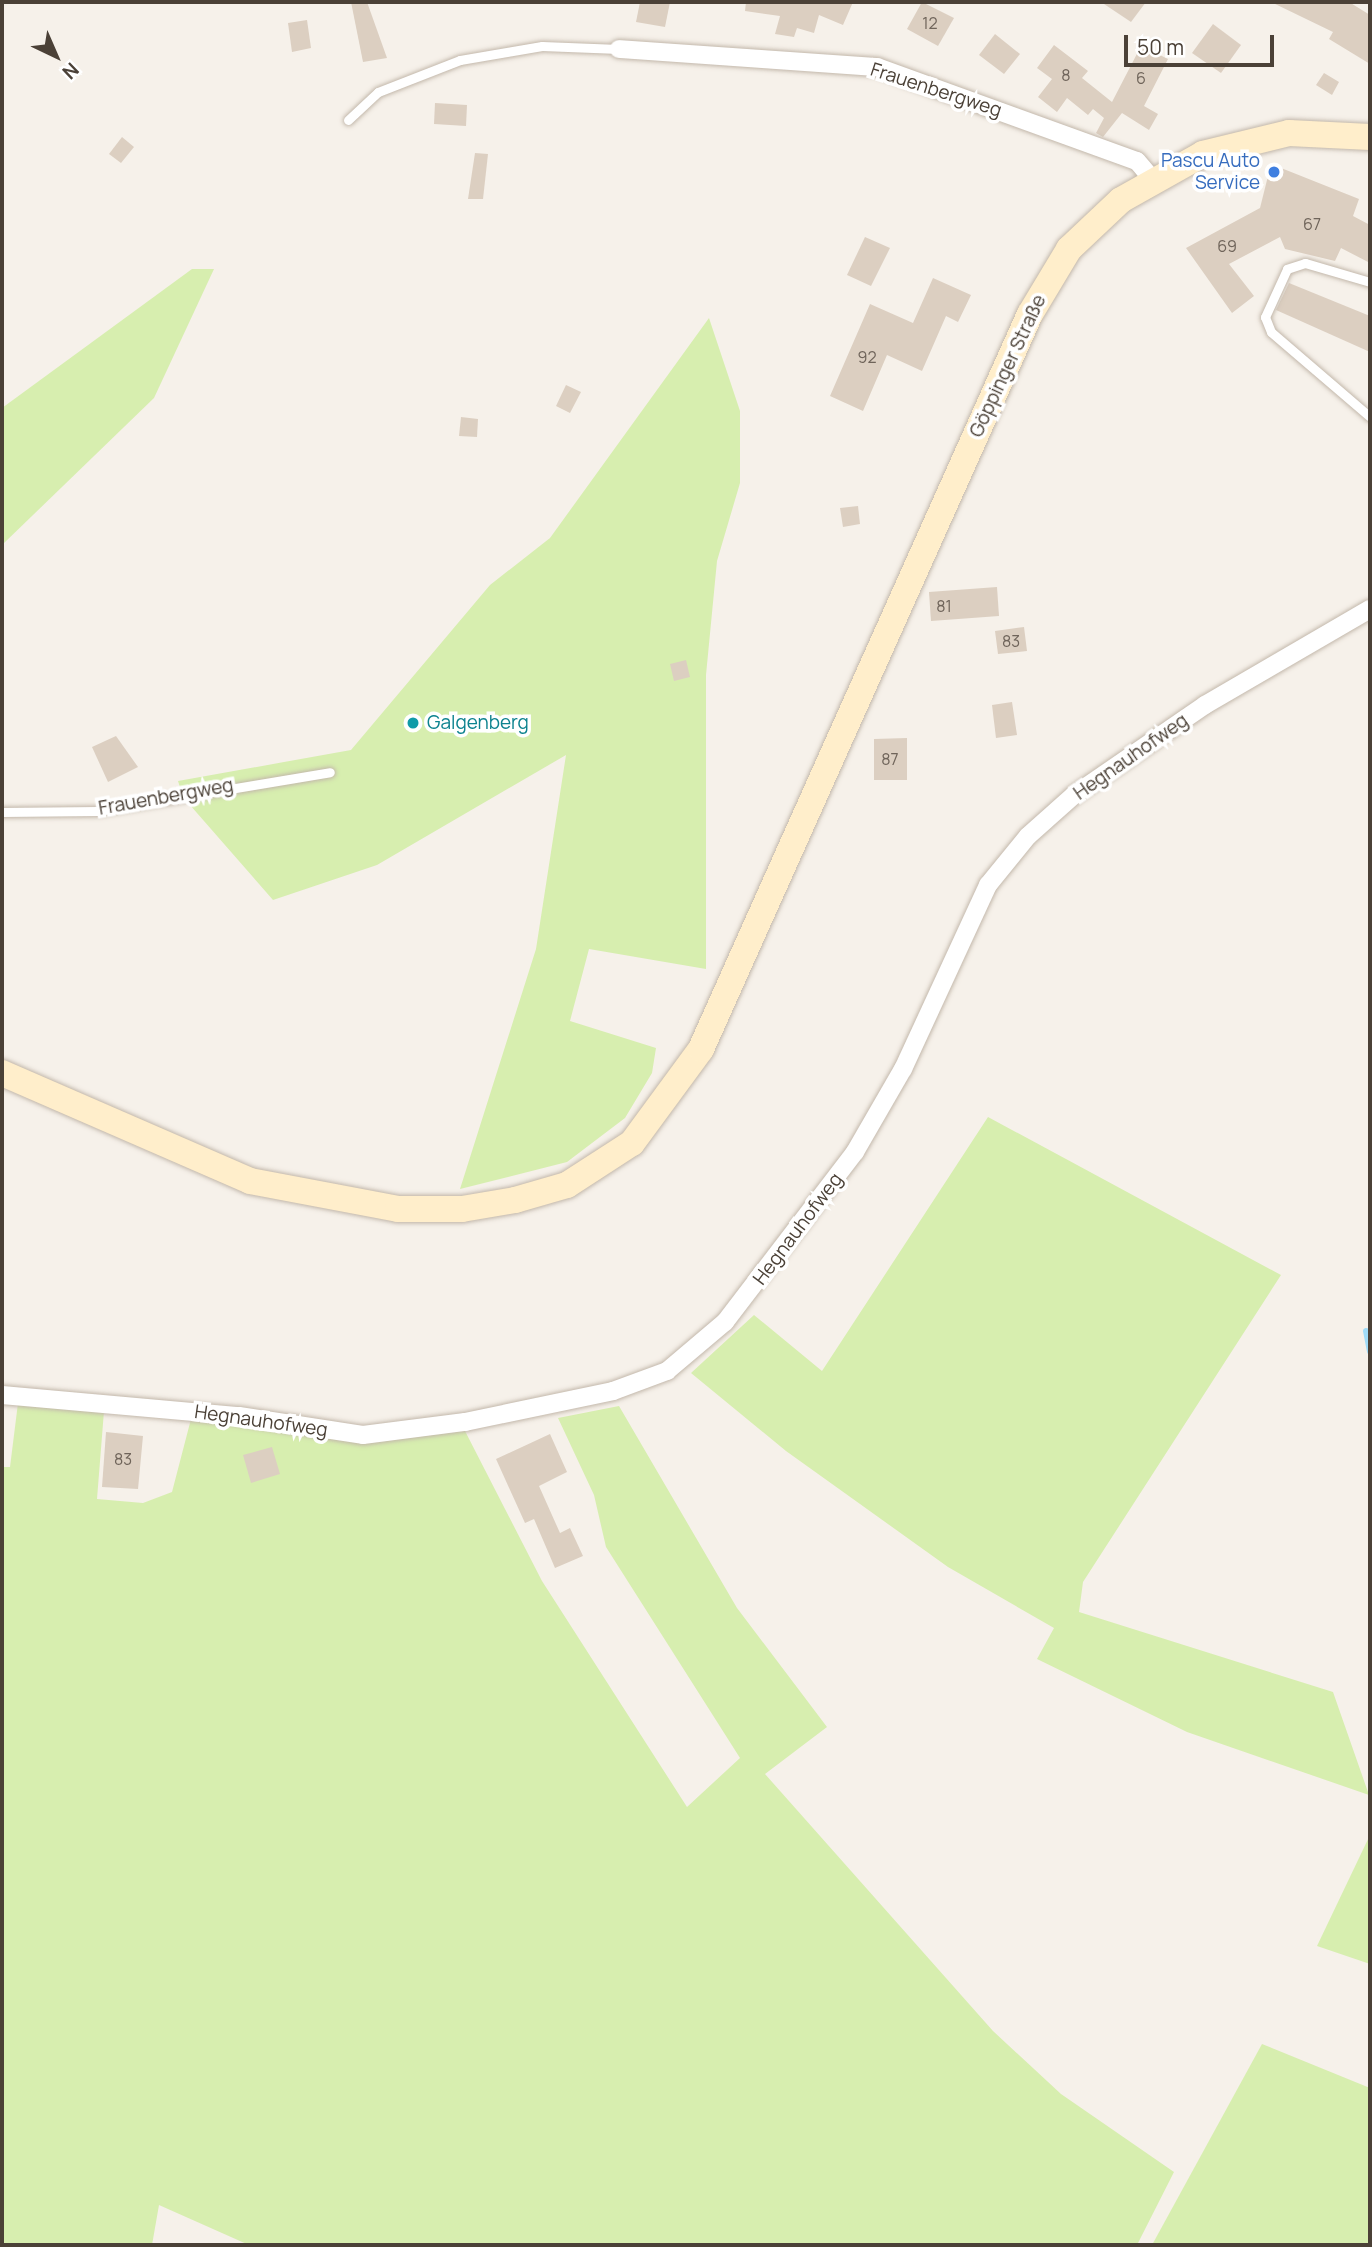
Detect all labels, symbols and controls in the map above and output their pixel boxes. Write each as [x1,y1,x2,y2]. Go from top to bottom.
house number: 12 [922,13,938,33]
north arrow [21,21,91,91]
scale bar [1127,21,1278,65]
text: 50 m [1137,33,1184,61]
text: N [57,57,85,85]
street label: Frauenbergweg [868,58,1004,122]
house number: 8 [1061,65,1071,85]
house number: 6 [1136,68,1146,88]
place label: Pascu Auto Service [1161,150,1260,194]
marker: Pascu Auto Service [1266,164,1282,180]
house number: 67 [1303,214,1321,234]
house number: 69 [1217,236,1237,256]
street label: Göppinger Straße [965,291,1051,441]
house number: 92 [857,347,877,367]
house number: 81 [936,596,952,616]
house number: 83 [1002,631,1020,651]
street label: Hegnauhofweg [1069,709,1193,805]
place label: Galgenberg [427,712,529,734]
marker: Galgenberg [405,715,421,731]
house number: 87 [881,749,899,769]
street label: Frauenbergweg [97,774,235,820]
street label: Hegnauhofweg [748,1169,848,1289]
street label: Hegnauhofweg [193,1400,329,1442]
house number: 83 [114,1449,132,1469]

